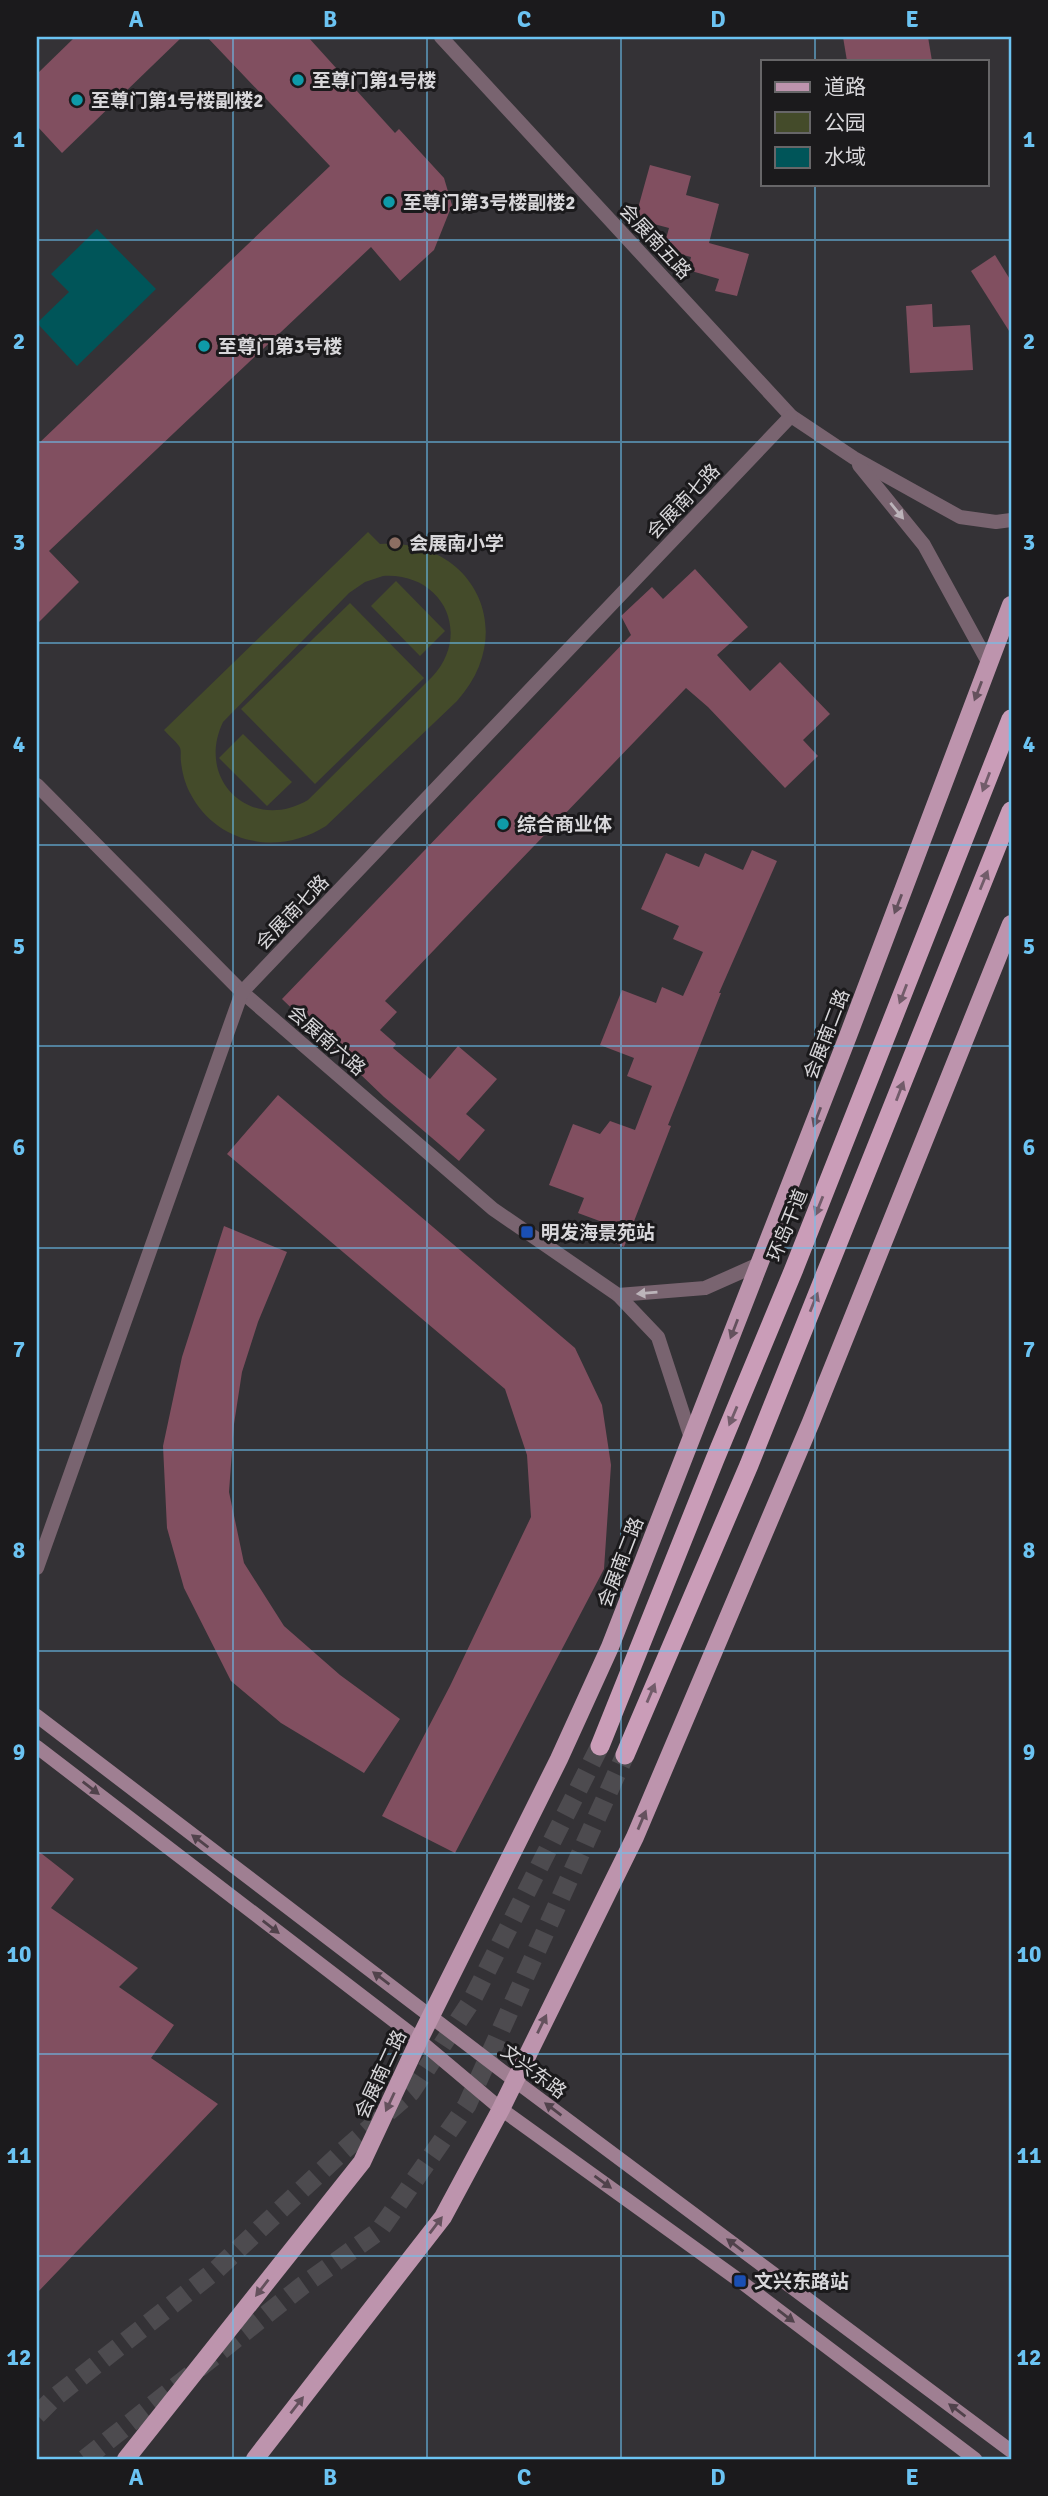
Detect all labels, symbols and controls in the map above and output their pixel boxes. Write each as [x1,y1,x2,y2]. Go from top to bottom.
text: A [129,5,144,34]
text: B [323,5,337,34]
text: C [517,5,531,34]
text: D [710,5,726,34]
text: E [905,5,919,34]
legend [761,60,988,186]
place label: 至尊门第1号楼 [312,69,436,93]
marker: 至尊门第1号楼 [290,72,306,88]
text: 道路 [824,74,866,100]
place label: 至尊门第1号楼副楼2 [91,89,264,113]
marker: 至尊门第1号楼副楼2 [69,92,85,108]
text: 公园 [824,110,866,136]
text: 1 [13,125,25,154]
text: 1 [1023,125,1035,154]
text: 水域 [824,144,866,170]
place label: 至尊门第3号楼副楼2 [403,191,576,215]
marker: 至尊门第3号楼副楼2 [381,194,397,210]
street label: 会展南五路 [614,199,696,285]
text: 2 [13,327,25,356]
text: 2 [1023,327,1035,356]
place label: 至尊门第3号楼 [218,335,342,359]
marker: 至尊门第3号楼 [196,338,212,354]
street label: 会展南七路 [642,459,725,544]
one-way arrow [889,502,904,520]
text: 3 [13,528,25,557]
text: 3 [1023,528,1035,557]
place label: 会展南小学 [409,532,504,556]
marker: 会展南小学 [387,535,403,551]
one-way arrow [972,680,983,701]
text: 4 [13,730,25,759]
text: 4 [1023,730,1035,759]
one-way arrow [981,772,992,793]
place label: 综合商业体 [517,813,612,837]
marker: 综合商业体 [495,816,511,832]
one-way arrow [979,869,990,890]
street label: 会展南七路 [251,870,334,955]
one-way arrow [892,893,903,914]
text: 5 [13,932,25,961]
text: 5 [1023,932,1035,961]
one-way arrow [898,984,909,1005]
street label: 会展南二路 [799,986,855,1083]
street label: 会展南六路 [283,1001,370,1081]
one-way arrow [894,1080,905,1101]
one-way arrow [811,1106,822,1127]
text: 6 [13,1133,25,1162]
text: 6 [1023,1133,1035,1162]
street label: 环岛干道 [763,1186,813,1265]
one-way arrow [814,1195,825,1216]
place label: 明发海景苑站 [541,1221,655,1245]
marker: 明发海景苑站 [519,1224,535,1240]
one-way arrow [636,1287,658,1298]
one-way arrow [809,1291,820,1312]
one-way arrow [729,1318,740,1339]
text: 7 [13,1335,25,1364]
text: 7 [1023,1335,1035,1364]
one-way arrow [727,1406,738,1427]
street label: 会展南二路 [593,1514,649,1611]
text: 8 [13,1536,25,1565]
text: 8 [1023,1536,1035,1565]
one-way arrow [646,1682,657,1703]
text: 9 [13,1738,25,1767]
text: 9 [1023,1738,1035,1767]
one-way arrow [82,1781,100,1795]
one-way arrow [636,1810,648,1830]
one-way arrow [192,1833,210,1848]
one-way arrow [262,1919,280,1934]
text: 10 [7,1940,31,1969]
text: 10 [1017,1940,1041,1969]
one-way arrow [373,1971,391,1986]
one-way arrow [537,2014,548,2034]
street label: 会展南二路 [350,2026,412,2123]
street label: 文兴东路 [496,2039,571,2104]
one-way arrow [384,2092,396,2112]
one-way arrow [543,2102,562,2116]
text: 11 [7,2141,31,2170]
text: 11 [1017,2141,1041,2170]
one-way arrow [594,2175,612,2189]
one-way arrow [429,2216,443,2235]
one-way arrow [726,2238,744,2252]
place label: 文兴东路站 [754,2270,849,2294]
marker: 文兴东路站 [732,2273,748,2289]
one-way arrow [254,2279,269,2297]
one-way arrow [777,2309,796,2323]
text: 12 [7,2343,31,2372]
text: 12 [1017,2343,1041,2372]
one-way arrow [289,2397,304,2415]
one-way arrow [948,2403,966,2418]
text: A [129,2463,144,2492]
text: B [323,2463,337,2492]
text: C [517,2463,531,2492]
text: D [710,2463,726,2492]
text: E [905,2463,919,2492]

